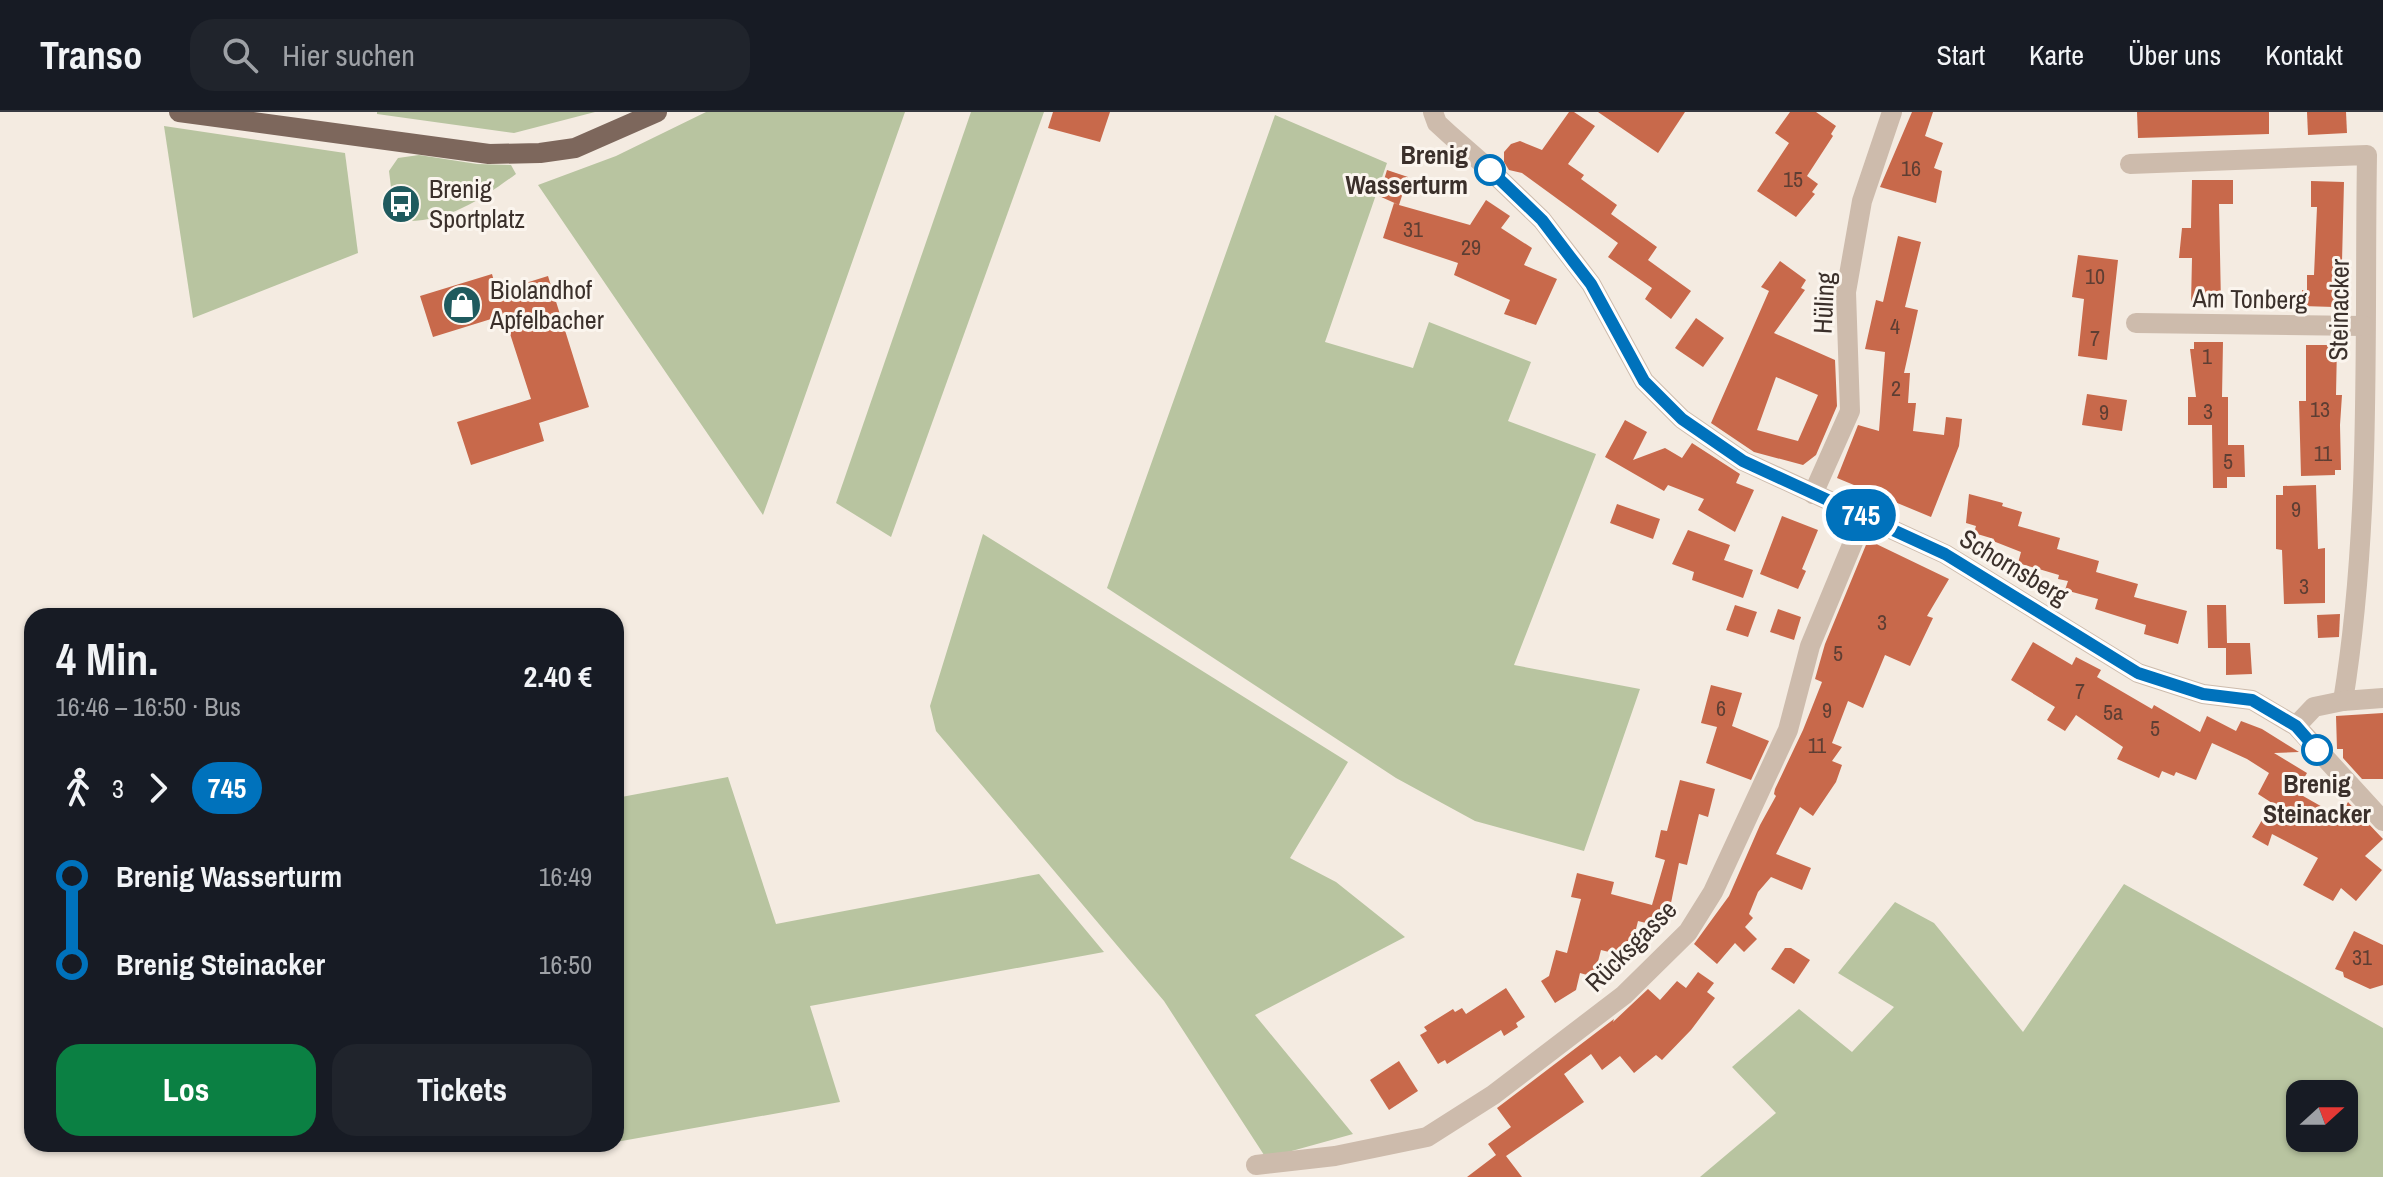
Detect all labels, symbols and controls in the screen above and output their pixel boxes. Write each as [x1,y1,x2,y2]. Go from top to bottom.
search box [190,19,750,91]
text: Transo [40,30,142,81]
icon: search [218,33,262,77]
text: Hier suchen [282,35,415,75]
text: Start [1937,36,1985,74]
text: Karte [2029,36,2084,74]
text: Über uns [2128,36,2221,74]
text: Kontakt [2265,36,2343,74]
place label: Brenig Wasserturm [1346,137,1468,202]
house number: 16 [1901,153,1921,183]
marker: Brenig Wasserturm [1475,155,1505,185]
house number: 15 [1783,164,1803,194]
place label: Brenig Sportplatz [429,171,525,236]
bus stop icon: Brenig Sportplatz [380,183,422,225]
house number: 31 [1403,214,1423,244]
house number: 29 [1461,232,1481,262]
street label: Steinacker [2320,259,2357,361]
house number: 10 [2085,261,2105,291]
street label: Hüling [1804,271,1843,335]
place label: Biolandhof Apfelbacher [489,272,604,337]
street label: Am Tonberg [2191,280,2308,317]
shop icon: Biolandhof Apfelbacher [441,284,483,326]
house number: 4 [1890,311,1900,341]
house number: 7 [2090,323,2100,353]
house number: 1 [2202,341,2212,371]
house number: 2 [1891,373,1901,403]
house number: 13 [2310,394,2330,424]
house number: 3 [2203,396,2213,426]
house number: 9 [2099,397,2109,427]
house number: 11 [2314,438,2332,468]
house number: 5 [2223,446,2233,476]
line badge: 745 [1815,489,1907,541]
house number: 9 [2291,494,2301,524]
text: 745 [1842,496,1880,534]
street label: Schornsberg [1953,520,2075,613]
house number: 3 [2299,571,2309,601]
house number: 3 [1877,607,1887,637]
text: 4 Min. [56,629,158,689]
house number: 5 [1833,638,1843,668]
text: 2.40 € [524,656,592,696]
house number: 7 [2075,676,2085,706]
text: 16:46 – 16:50 · Bus [56,689,241,724]
house number: 6 [1716,693,1726,723]
house number: 9 [1822,695,1832,725]
house number: 5a [2103,697,2123,727]
house number: 5 [2150,713,2160,743]
house number: 11 [1808,730,1826,760]
marker: Brenig Steinacker [2302,735,2332,765]
icon: walk [56,766,100,810]
icon: forward [136,766,180,810]
place label: Brenig Steinacker [2263,766,2372,831]
text: 745 [208,769,246,807]
text: 3 [112,771,124,806]
text: Brenig Wasserturm [116,856,342,896]
text: 16:49 [539,859,592,894]
street label: Rücksgasse [1577,892,1684,999]
house number: 31 [2352,942,2372,972]
text: Brenig Steinacker [116,944,325,984]
text: 16:50 [539,947,592,982]
button: Los [56,1044,316,1136]
button: Tickets [332,1044,592,1136]
north arrow [2286,1080,2358,1152]
map controls [2286,1080,2358,1152]

